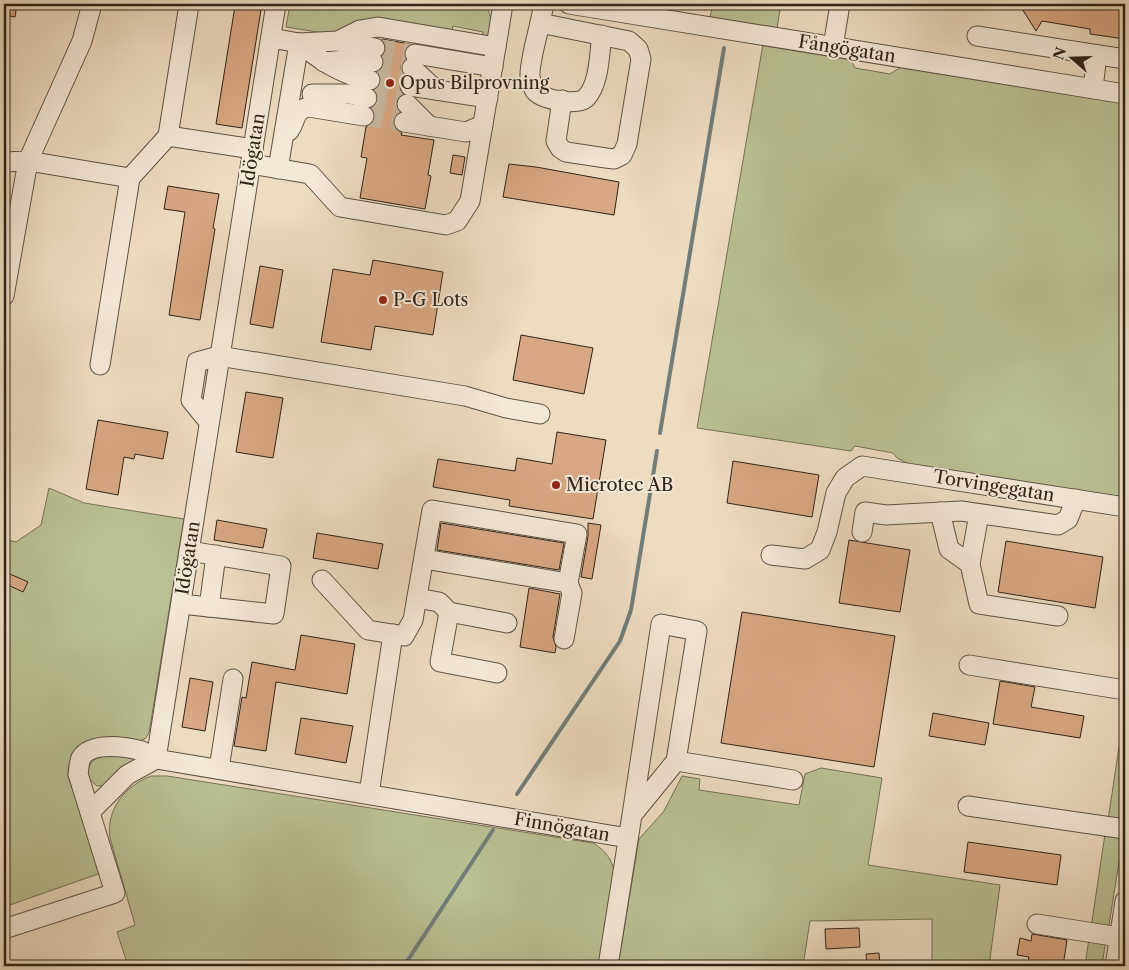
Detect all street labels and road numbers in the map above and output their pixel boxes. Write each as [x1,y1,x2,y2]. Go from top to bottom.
street label: Fångögatan [797,30,897,68]
street label: Idögatan [236,112,270,188]
street label: Torvingegatan [932,466,1056,506]
street label: Idögatan [171,520,205,596]
street label: Finnögatan [512,808,612,846]

